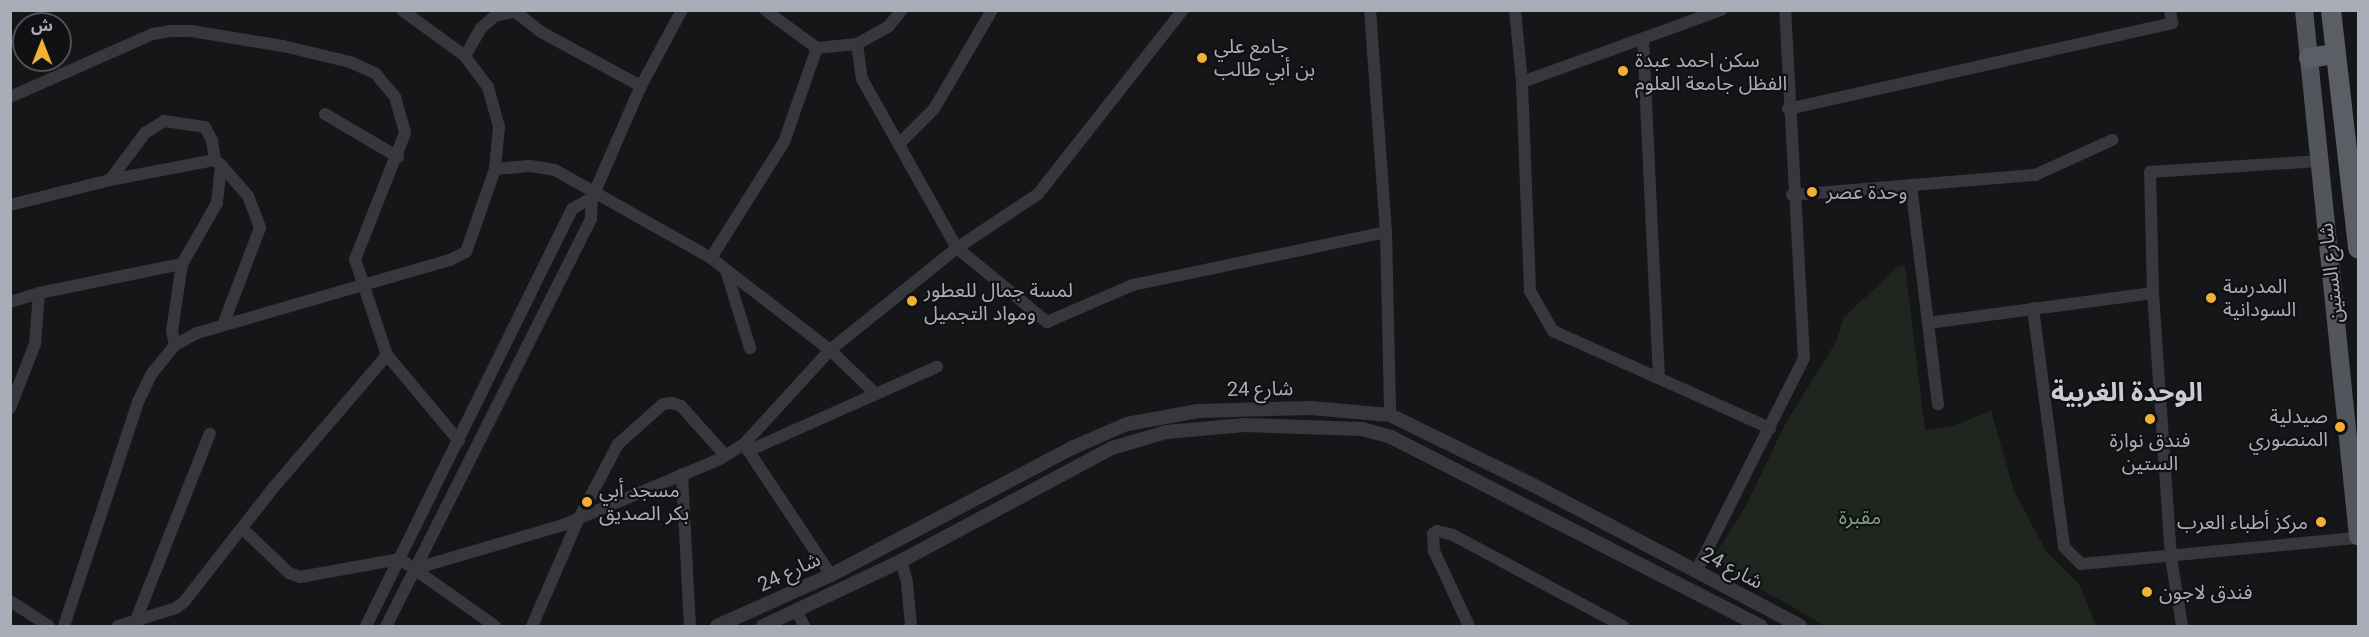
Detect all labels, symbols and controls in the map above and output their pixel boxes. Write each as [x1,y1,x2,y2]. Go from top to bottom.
north arrow [12,12,72,72]
text: ش [31,16,53,35]
place label: جامع علي بن أبي طالب [1214,34,1315,81]
place label: سكن احمد عبدة الفظل جامعة العلوم [1635,48,1787,95]
marker: جامع علي بن أبي طالب [1195,51,1209,65]
marker: سكن احمد عبدة الفظل جامعة العلوم [1616,64,1630,78]
place label: وحدة عصر [1826,180,1907,204]
marker: وحدة عصر [1803,183,1821,201]
street label: شارع الستين [2314,222,2348,324]
place label: المدرسة السودانية [2223,274,2296,321]
place label: لمسة جمال للعطور ومواد التجميل [924,278,1073,325]
marker: المدرسة السودانية [2204,291,2218,305]
marker: لمسة جمال للعطور ومواد التجميل [905,294,919,308]
street label: شارع 24 [1227,376,1293,402]
district label: الوحدة الغربية [2051,377,2203,409]
place label: صيدلية المنصوري [2249,404,2328,451]
marker: فندق نوارة الستين [2143,412,2157,426]
marker: صيدلية المنصوري [2333,420,2347,434]
place label: فندق نوارة الستين [2109,428,2191,475]
place label: مسجد أبي بكر الصديق [599,478,689,525]
marker: مسجد أبي بكر الصديق [580,495,594,509]
park label: مقبرة [1839,505,1881,529]
place label: مركز أطباء العرب [2177,510,2308,534]
marker: مركز أطباء العرب [2312,513,2330,531]
street label: شارع 24 [1697,542,1767,594]
street label: شارع 24 [754,547,824,597]
place label: فندق لاجون [2159,580,2252,604]
marker: فندق لاجون [2140,585,2154,599]

